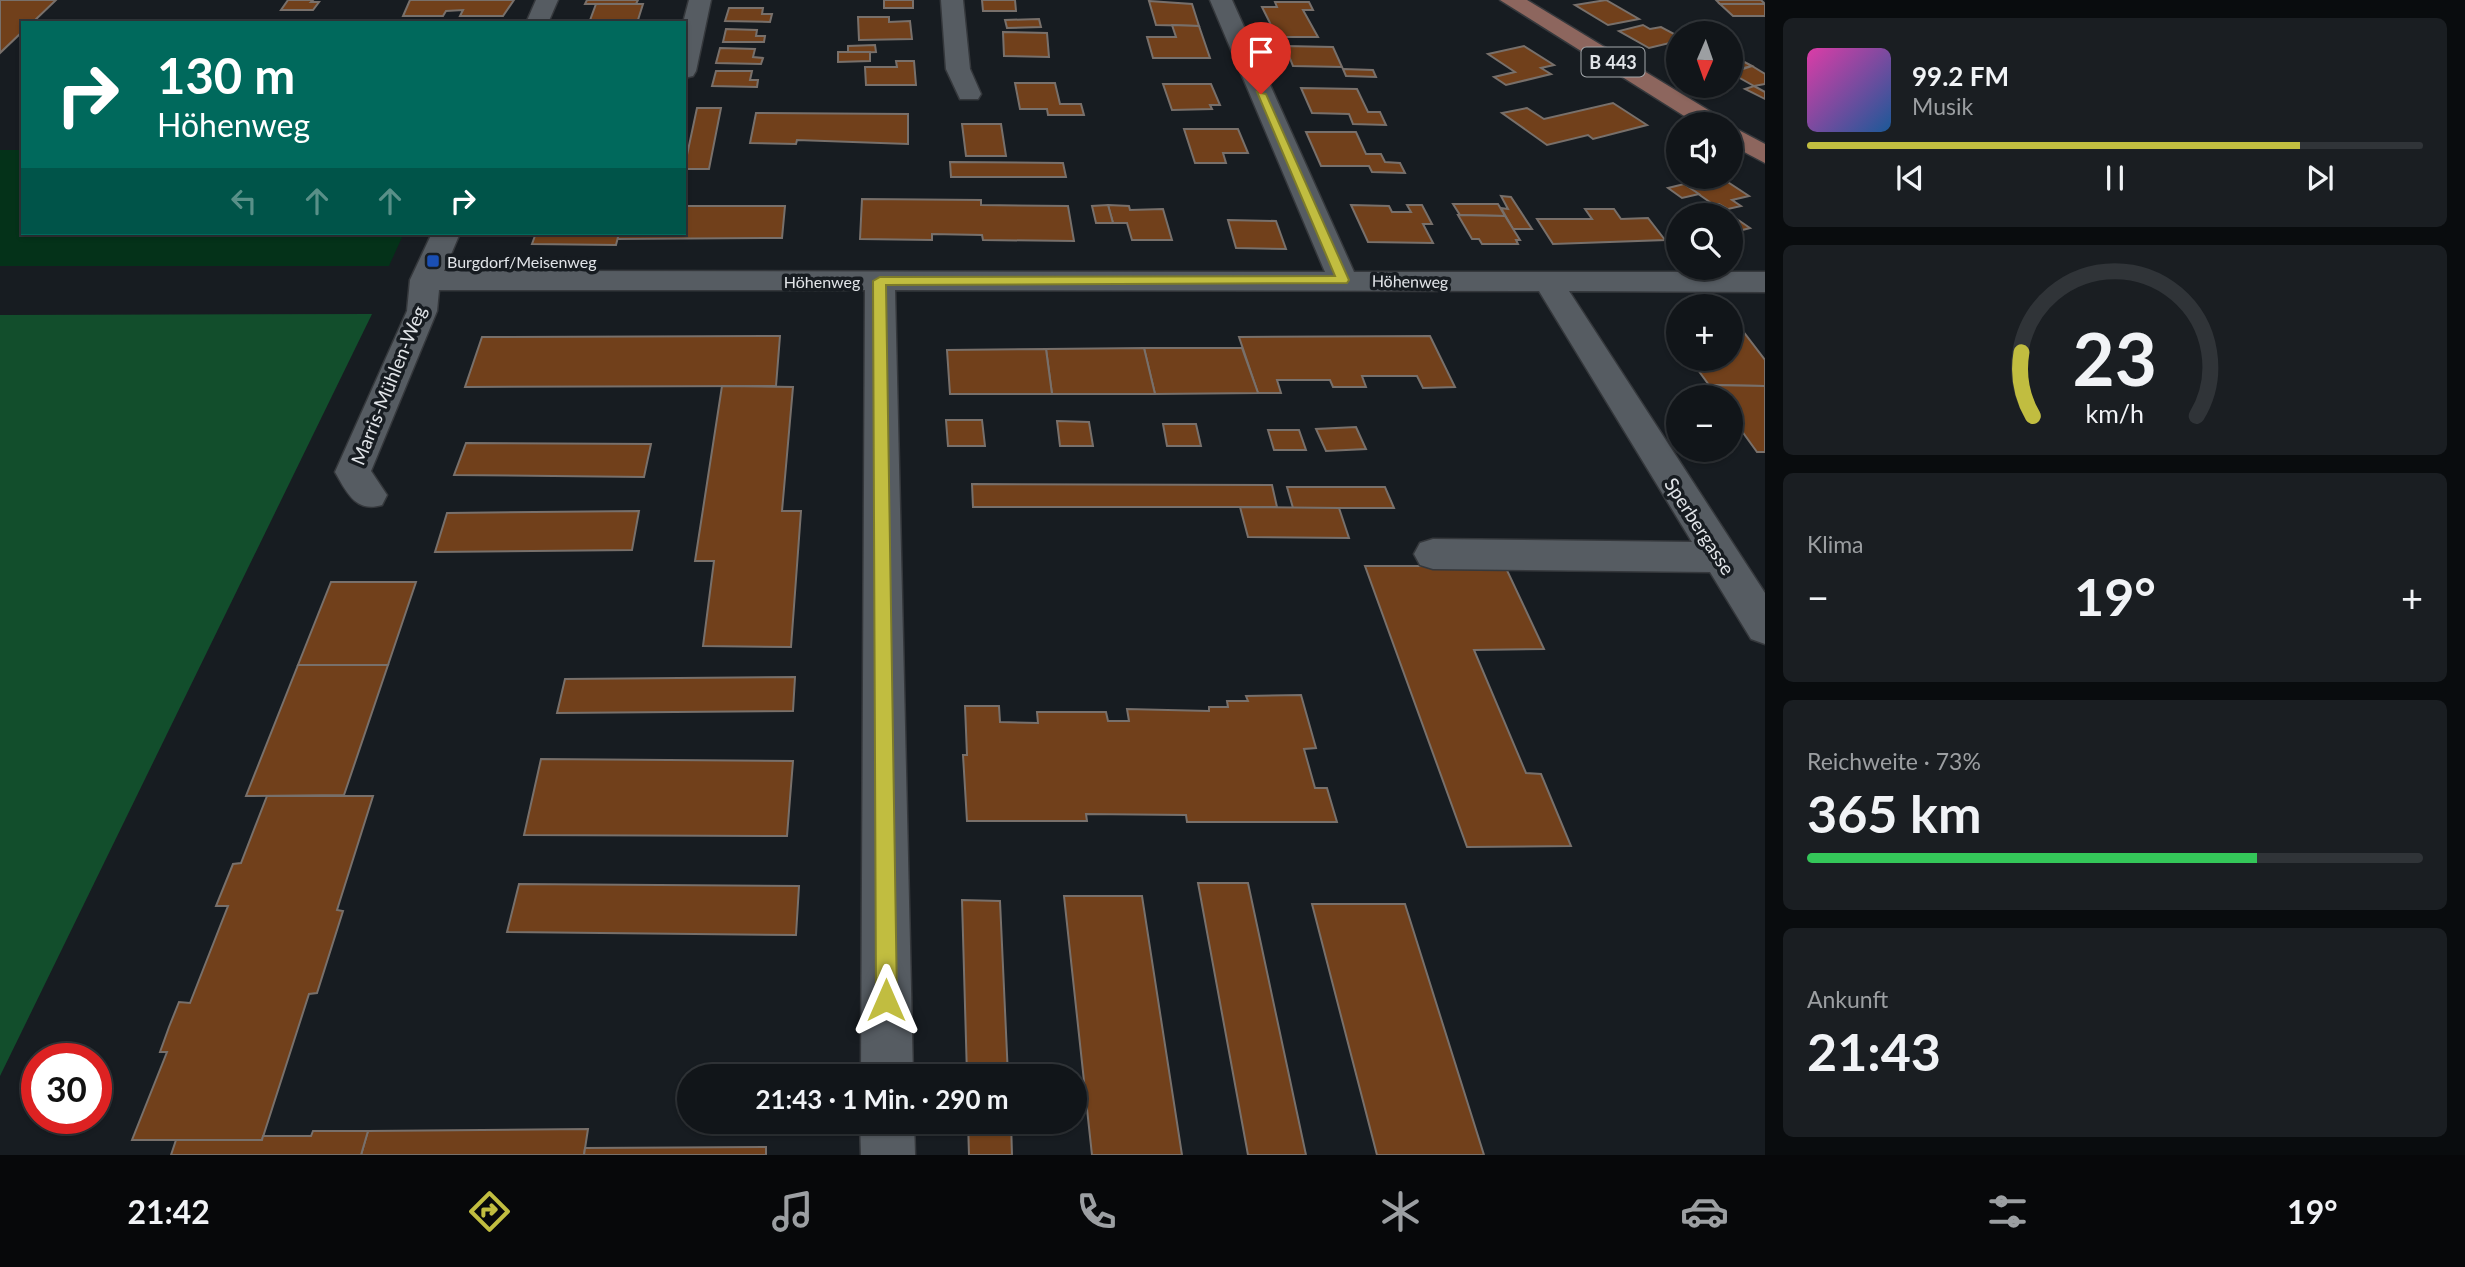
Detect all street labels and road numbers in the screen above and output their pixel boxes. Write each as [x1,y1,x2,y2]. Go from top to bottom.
road number: B 443 [1582,48,1644,76]
street label: Höhenweg [1372,271,1448,291]
street label: Höhenweg [784,272,860,291]
street label: Marris-Mühlen-Weg [346,302,430,468]
street label: Sperbergasse [1660,473,1740,579]

